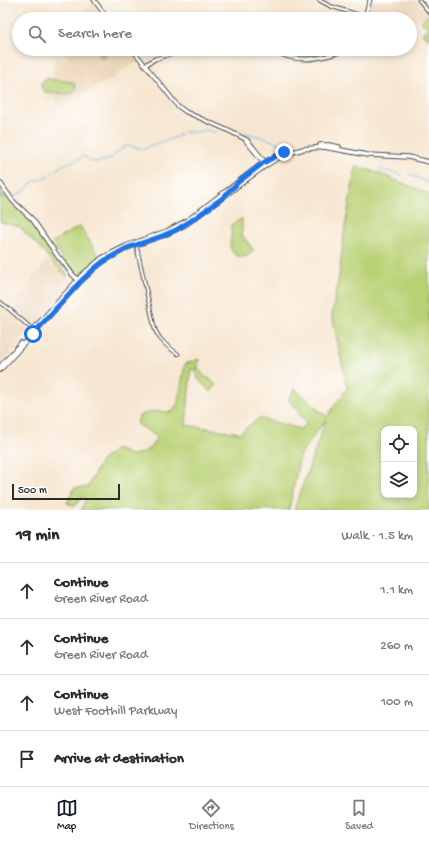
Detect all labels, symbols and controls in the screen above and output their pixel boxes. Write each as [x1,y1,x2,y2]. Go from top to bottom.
search box [12,12,417,56]
icon: search [26,23,48,45]
text: Search here [58,25,132,43]
route end [275,143,293,161]
route start [24,325,42,343]
map controls [381,426,417,498]
button: locate [381,426,417,462]
button: layers [381,462,417,498]
scale bar [12,482,120,501]
text: 500 m [18,485,47,497]
text: 19 min [16,526,59,546]
text: Walk · 1.5 km [342,529,413,544]
text: Continue [54,574,108,592]
icon: ahead [16,580,38,602]
text: 1.1 km [380,583,413,598]
text: Green River Road [54,592,148,607]
text: Continue [54,630,108,648]
icon: ahead [16,636,38,658]
text: 260 m [380,639,413,654]
text: Green River Road [54,648,148,663]
text: Continue [54,686,108,704]
icon: ahead [16,692,38,714]
text: 100 m [381,695,413,710]
text: West Foothill Parkway [54,704,177,719]
icon: arrive [16,748,38,770]
text: Arrive at destination [54,750,184,768]
tab: Map [56,797,78,833]
tab: Directions [189,797,234,833]
tab: Saved [345,797,373,833]

